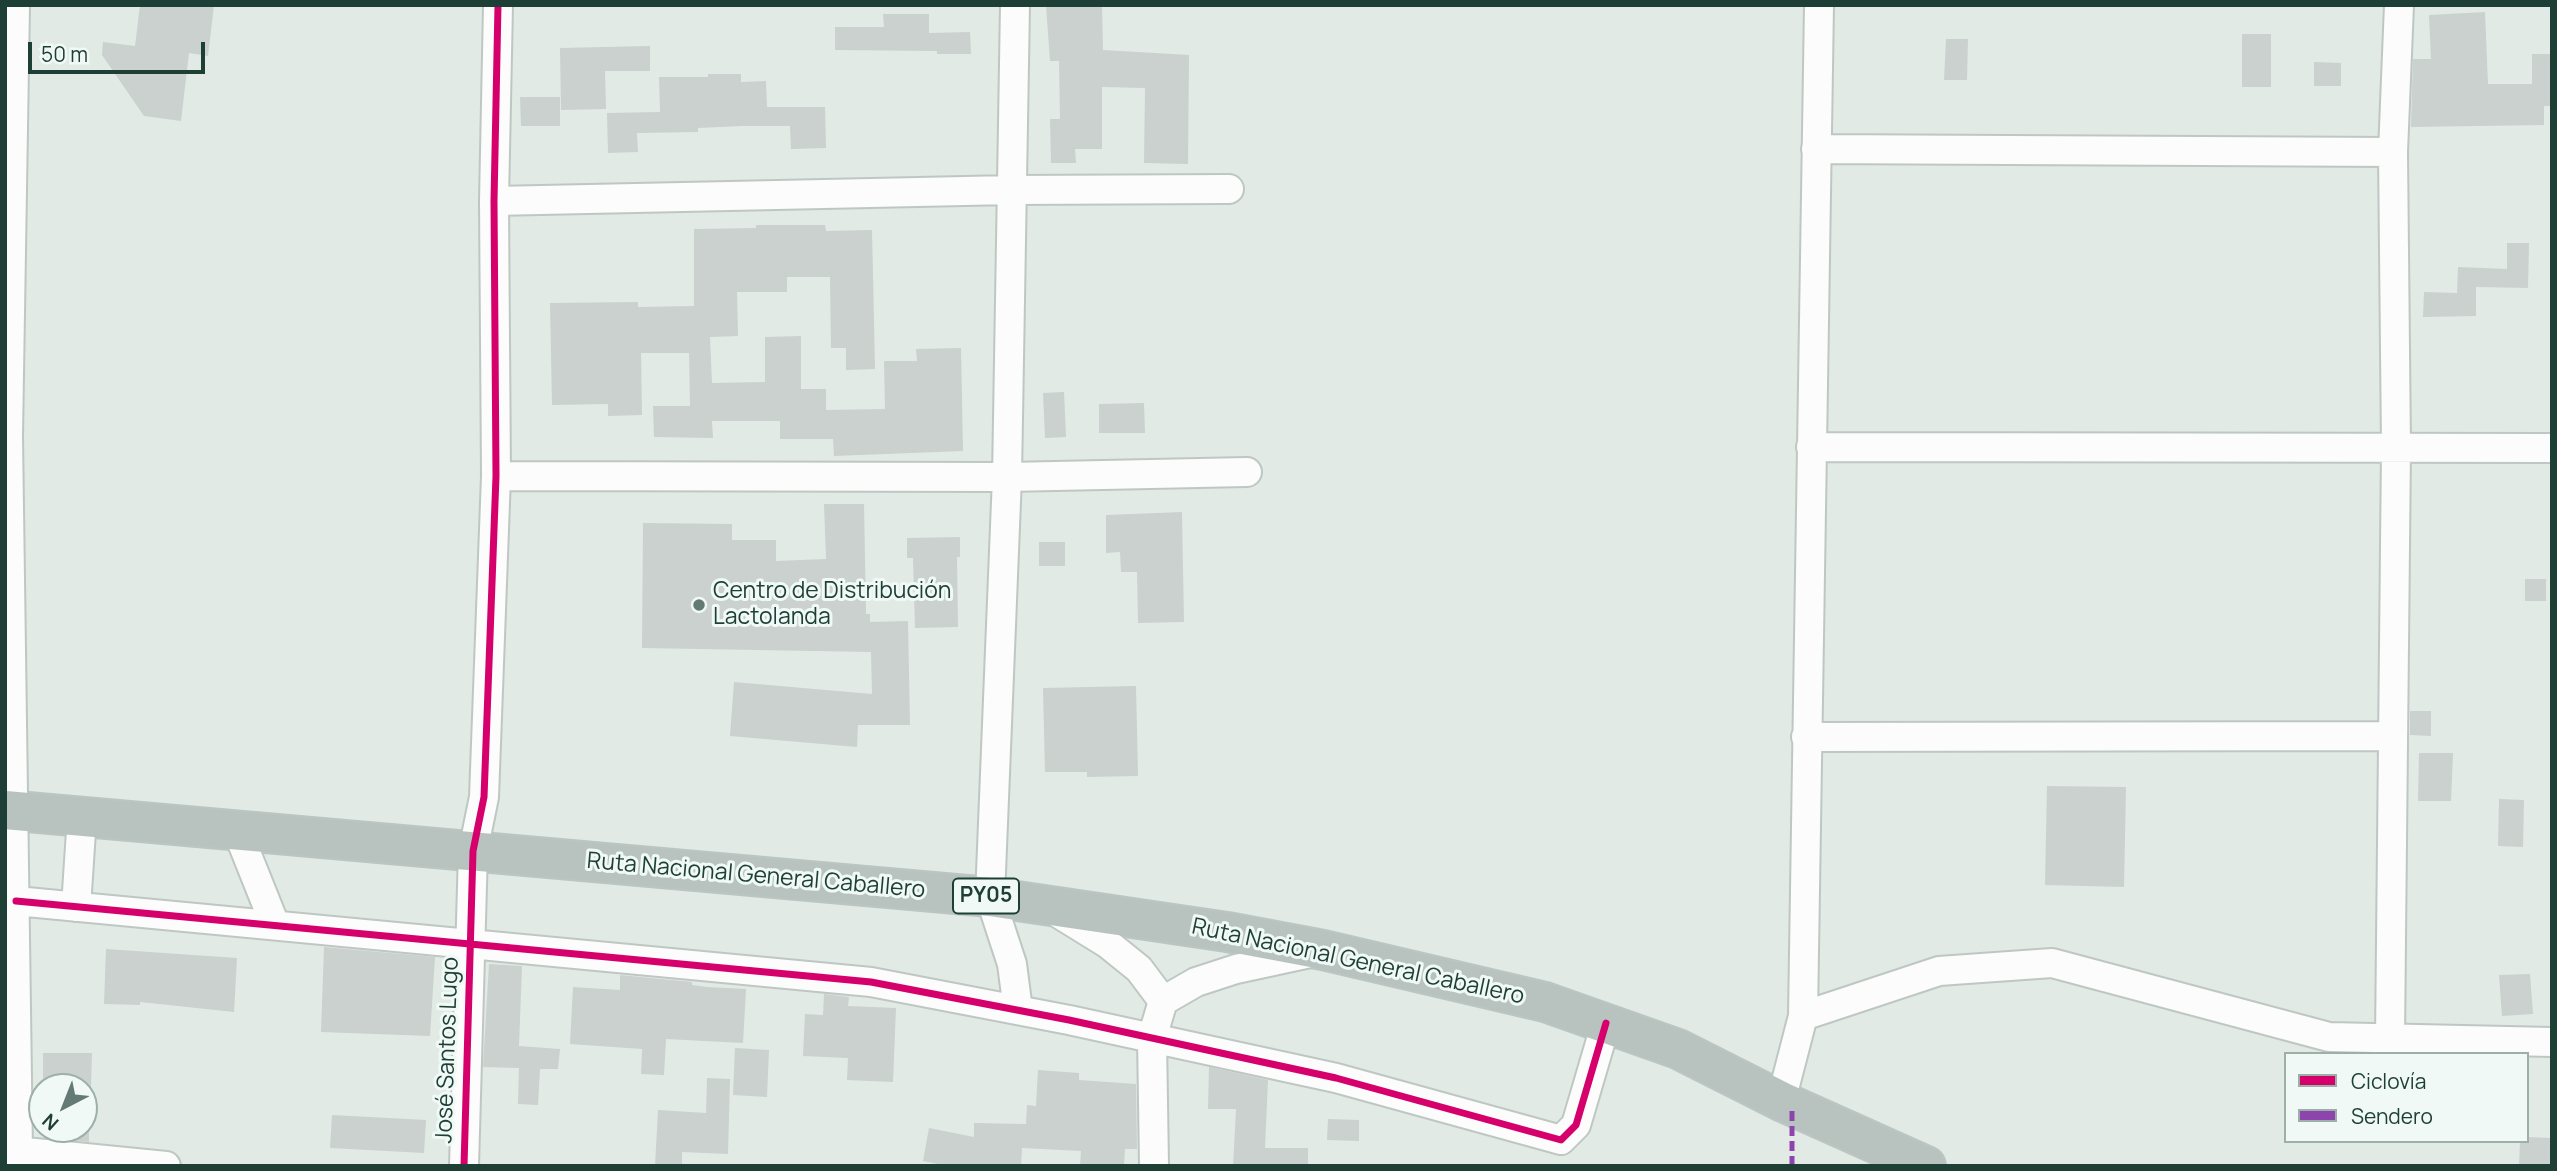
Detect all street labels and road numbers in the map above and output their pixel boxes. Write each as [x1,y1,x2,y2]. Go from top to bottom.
street label: Ruta Nacional General Caballero [586,847,926,905]
road number: PY05 [953,878,1019,914]
street label: Ruta Nacional General Caballero [1189,913,1527,1011]
street label: José Santos Lugo [431,956,465,1144]

